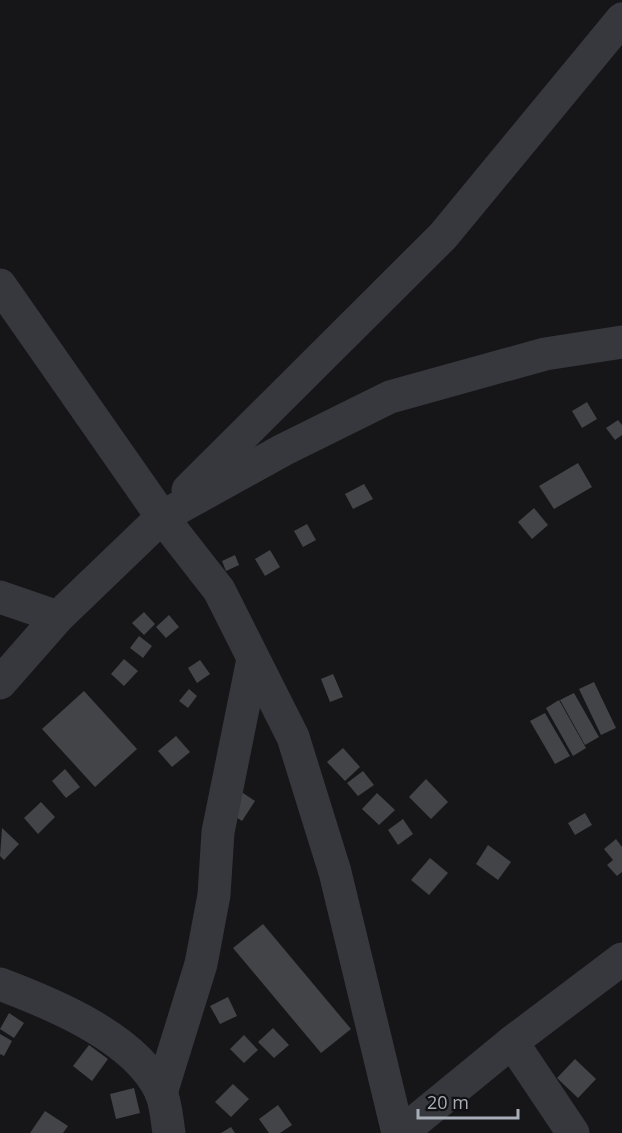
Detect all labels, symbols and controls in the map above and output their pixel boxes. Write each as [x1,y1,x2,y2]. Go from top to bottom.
scale bar [418,1082,518,1120]
text: 20 m [427,1090,469,1114]

